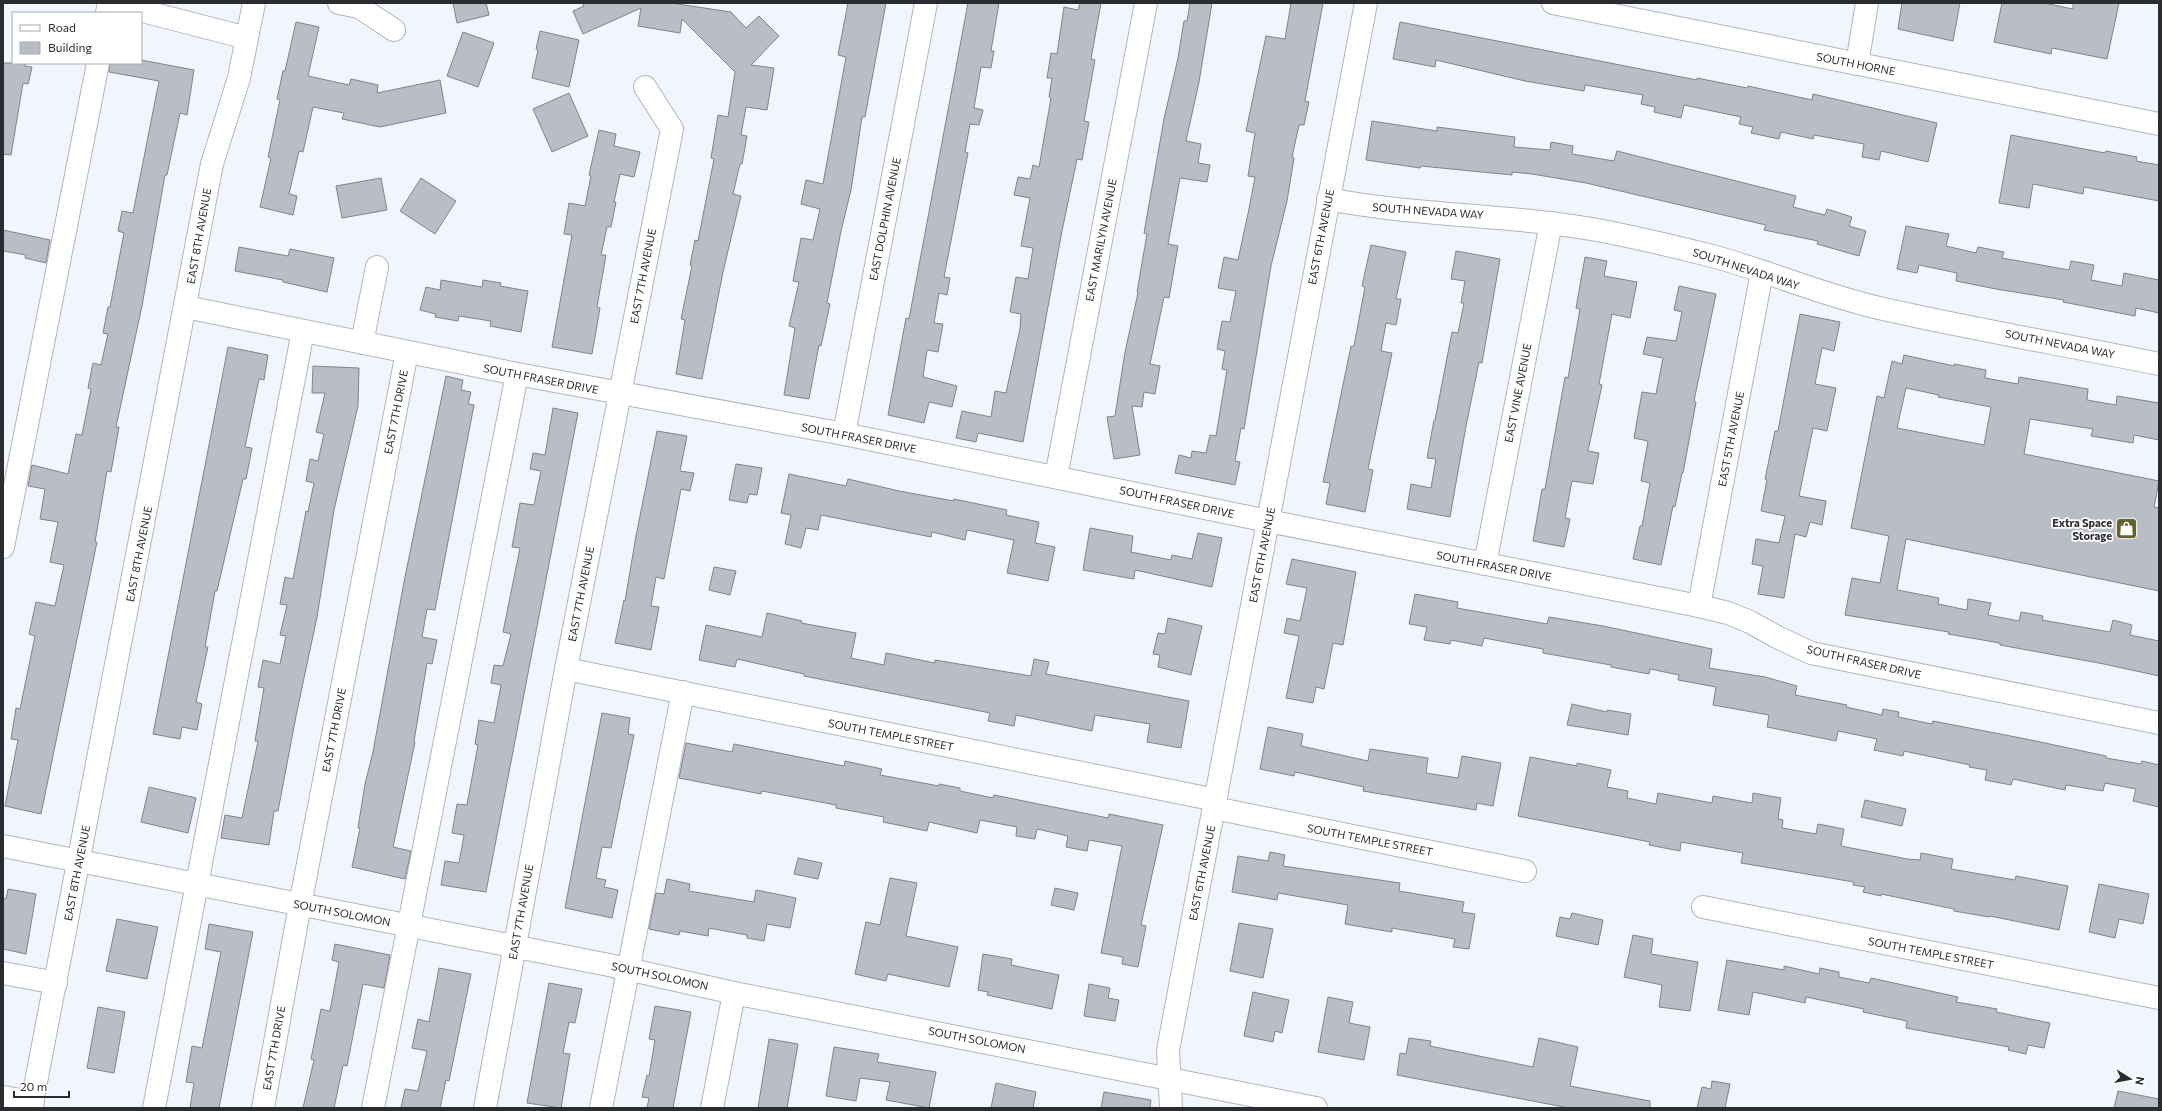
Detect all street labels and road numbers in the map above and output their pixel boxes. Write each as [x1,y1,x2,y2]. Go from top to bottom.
street label: SOUTH HORNE [1815,49,1897,78]
street label: EAST DOLPHIN AVENUE [866,156,903,282]
street label: EAST MARILYN AVENUE [1082,178,1119,302]
street label: EAST 8TH AVENUE [184,187,213,285]
street label: EAST 6TH AVENUE [1305,188,1336,286]
street label: SOUTH NEVADA WAY [1372,200,1484,221]
street label: EAST 7TH AVENUE [627,227,658,325]
street label: SOUTH NEVADA WAY [1691,245,1801,292]
street label: SOUTH NEVADA WAY [2004,326,2116,361]
street label: EAST VINE AVENUE [1502,342,1534,444]
street label: SOUTH FRASER DRIVE [482,361,600,396]
street label: EAST 7TH DRIVE [381,369,410,455]
street label: EAST 5TH AVENUE [1715,390,1746,488]
street label: SOUTH FRASER DRIVE [800,420,918,455]
street label: SOUTH FRASER DRIVE [1118,483,1236,520]
street label: EAST 8TH AVENUE [123,505,154,603]
street label: EAST 6TH AVENUE [1246,506,1277,604]
street label: EAST 7TH AVENUE [565,545,596,643]
street label: SOUTH FRASER DRIVE [1435,548,1553,583]
street label: SOUTH FRASER DRIVE [1806,642,1923,681]
street label: EAST 7TH DRIVE [319,687,348,773]
street label: SOUTH TEMPLE STREET [827,716,955,753]
street label: SOUTH TEMPLE STREET [1306,821,1434,858]
street label: EAST 8TH AVENUE [61,824,92,922]
street label: EAST 6TH AVENUE [1186,824,1217,922]
street label: EAST 7TH AVENUE [506,863,535,961]
street label: SOUTH SOLOMON [292,897,392,928]
street label: SOUTH TEMPLE STREET [1867,934,1995,971]
street label: SOUTH SOLOMON [610,959,710,992]
street label: EAST 7TH DRIVE [260,1005,287,1091]
street label: SOUTH SOLOMON [927,1024,1027,1055]

